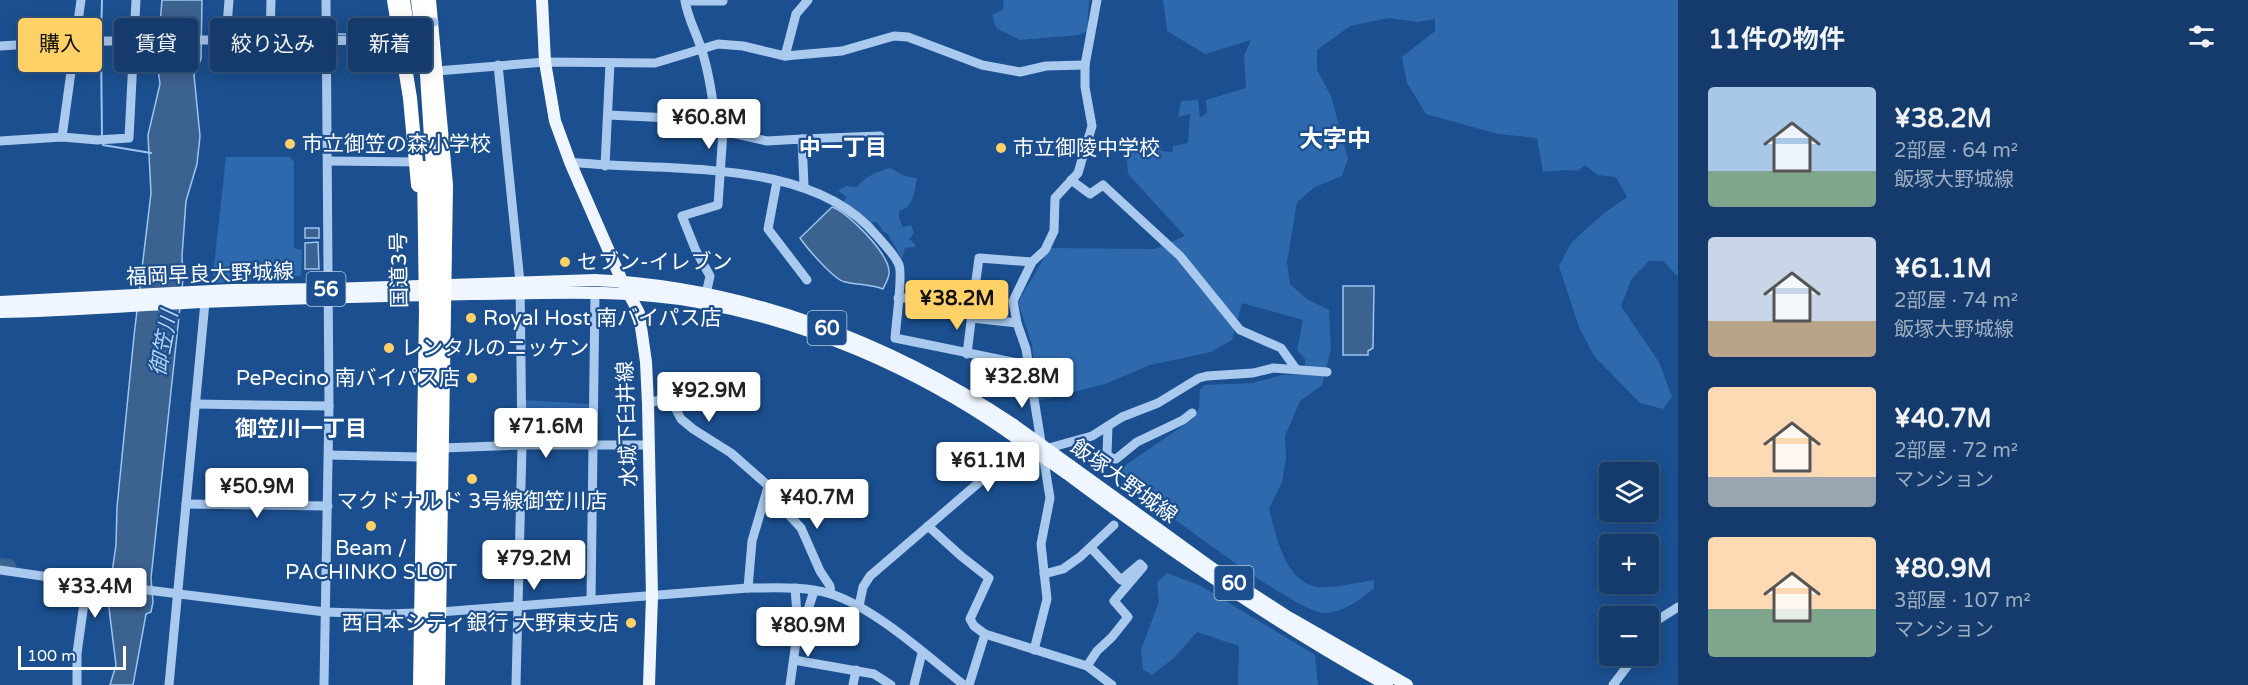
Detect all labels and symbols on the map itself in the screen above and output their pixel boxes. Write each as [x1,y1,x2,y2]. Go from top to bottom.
pin: ¥60.8M [660,99,758,150]
district label: 大字中 [1299,125,1371,154]
place label: 市立御笠の森小学校 [302,132,491,157]
district label: 中一丁目 [799,135,887,161]
place label: 市立御陵中学校 [1013,136,1160,161]
marker: 市立御笠の森小学校 [283,137,297,151]
marker: 市立御陵中学校 [994,141,1008,155]
street label: 国道3号 [386,232,413,308]
place label: セブン-イレブン [577,250,733,275]
marker: セブン-イレブン [558,255,572,269]
street label: 福岡早良大野城線 [126,259,294,290]
road number: 56 [306,272,346,306]
pin: ¥38.2M [908,280,1006,331]
water label: 御笠川 [145,306,183,378]
place label: Royal Host 南バイパス店 [483,306,722,331]
marker: Royal Host 南バイパス店 [464,311,478,325]
road number: 60 [808,311,846,345]
place label: レンタルのニッケン [401,336,589,361]
marker: レンタルのニッケン [382,341,396,355]
pin: ¥32.8M [973,358,1071,409]
street label: 水城下臼井線 [613,361,642,487]
place label: PePecino 南バイパス店 [236,366,460,391]
marker: PePecino 南バイパス店 [465,371,479,385]
pin: ¥92.9M [660,372,758,423]
pin: ¥71.6M [497,408,595,459]
district label: 御笠川一丁目 [235,416,367,442]
street label: 飯塚大野城線 [1065,434,1182,529]
pin: ¥61.1M [939,442,1037,493]
pin: ¥50.9M [208,468,306,519]
marker: マクドナルド 3号線御笠川店 [465,472,479,486]
pin: ¥40.7M [768,479,866,530]
place label: マクドナルド 3号線御笠川店 [337,489,607,514]
marker: Beam / PACHINKO SLOT [364,519,378,533]
place label: Beam / PACHINKO SLOT [285,536,457,585]
pin: ¥79.2M [485,540,583,591]
road number: 60 [1214,566,1254,600]
pin: ¥33.4M [46,568,144,619]
pin: ¥80.9M [759,607,857,658]
place label: 西日本シティ銀行 大野東支店 [342,611,619,636]
marker: 西日本シティ銀行 大野東支店 [624,616,638,630]
scale bar [18,643,126,670]

